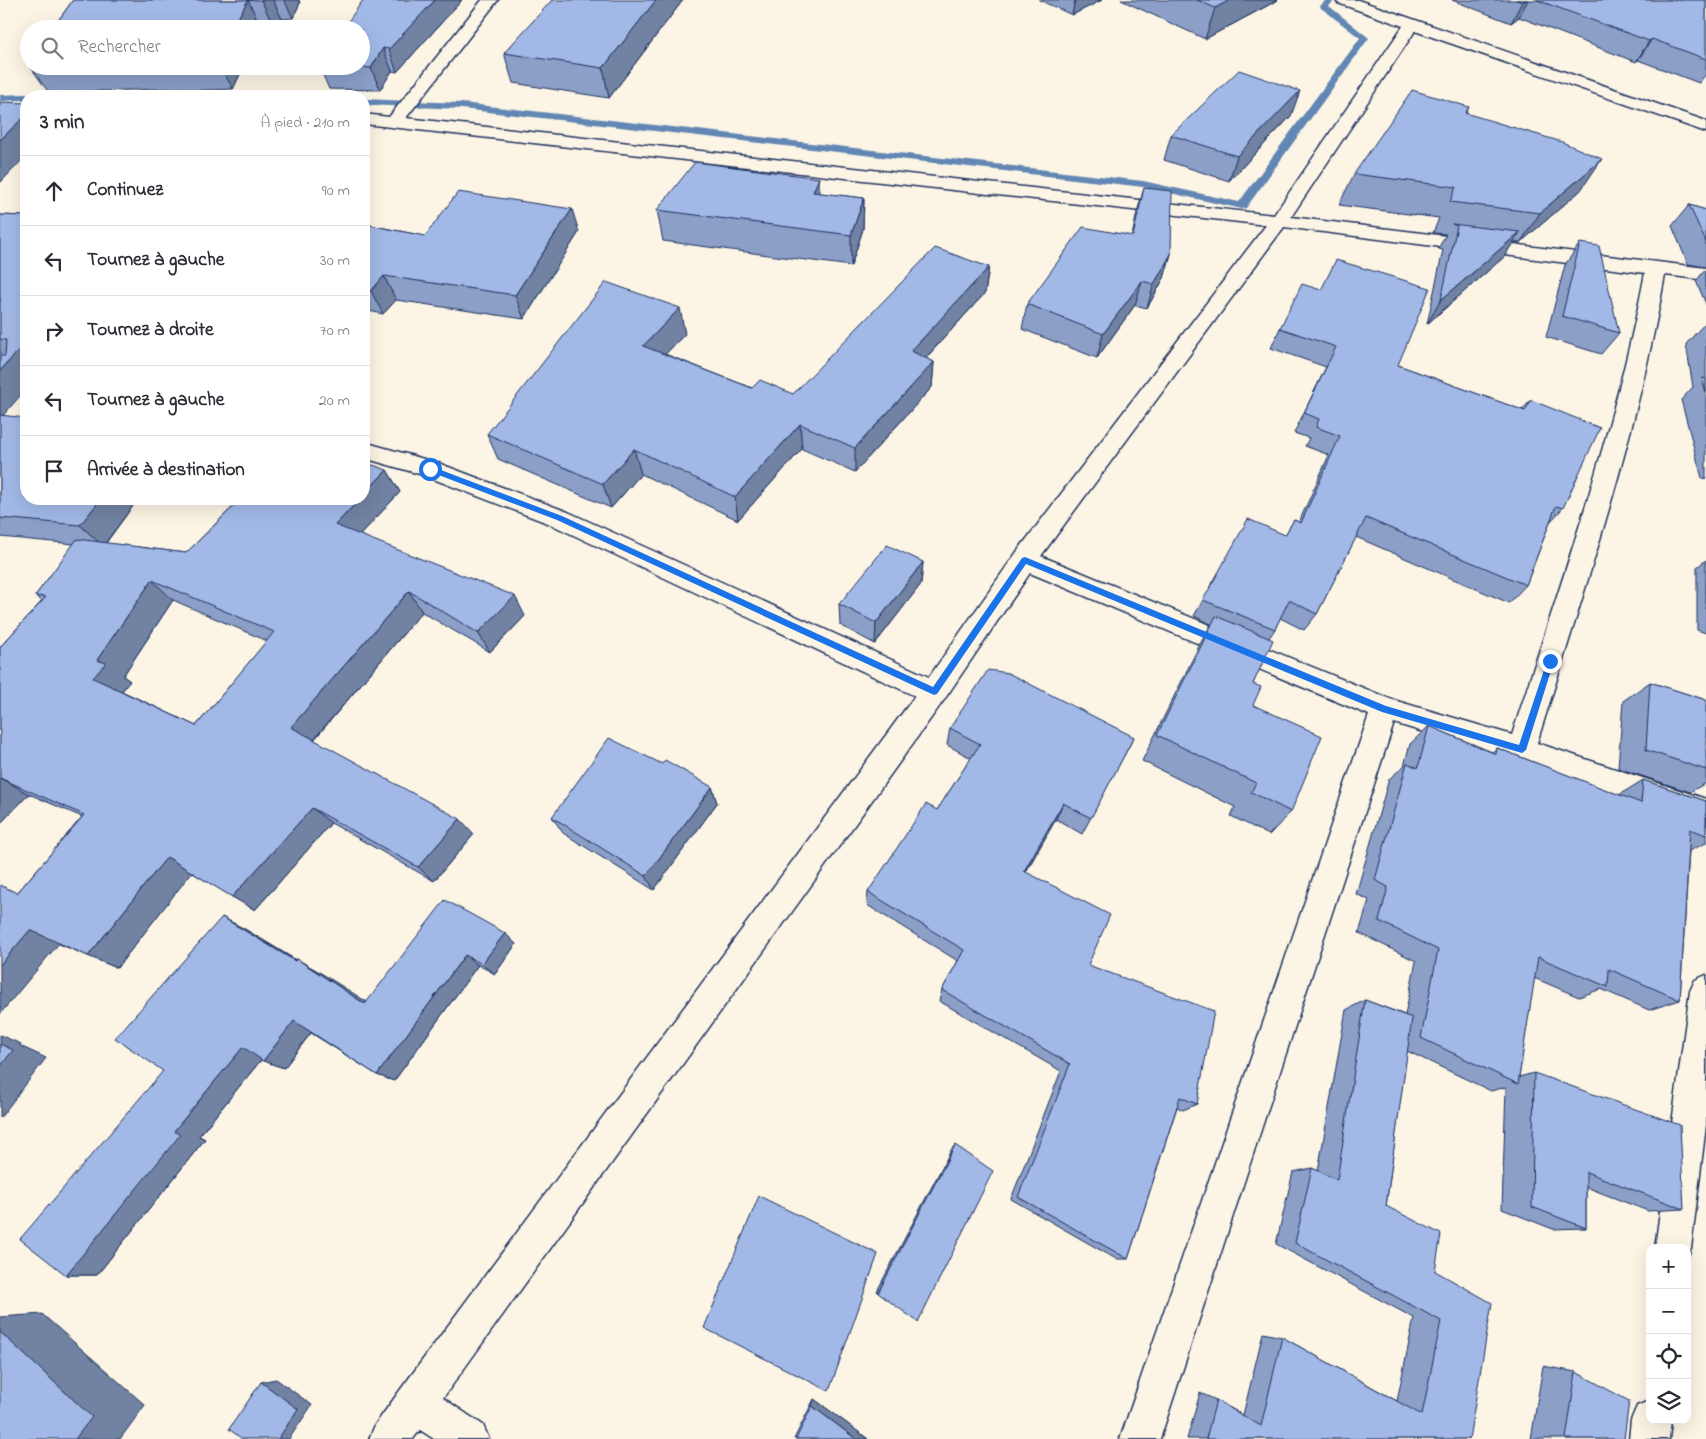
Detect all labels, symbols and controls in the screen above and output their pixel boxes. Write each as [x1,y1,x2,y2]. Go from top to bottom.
search box [20,20,370,75]
icon: search [38,34,66,62]
text: Rechercher [78,34,161,61]
text: 3 min [40,108,84,138]
text: À pied · 210 m [261,111,350,135]
icon: ahead [40,177,68,205]
text: Continuez [87,177,163,204]
text: 90 m [322,179,350,203]
icon: left [40,247,68,275]
text: Tournez à gauche [87,247,224,274]
text: 30 m [320,249,350,273]
icon: right [40,317,68,345]
text: Tournez à droite [87,317,213,344]
text: 70 m [320,319,350,343]
icon: left [40,387,68,415]
text: Tournez à gauche [87,387,224,414]
text: 20 m [319,389,350,413]
icon: arrive [40,457,68,485]
text: Arrivée à destination [87,457,245,484]
route start [419,458,442,481]
route end [1539,650,1562,673]
map controls [1646,1244,1691,1424]
button: + [1646,1244,1691,1289]
button: − [1646,1289,1691,1334]
button: locate [1646,1334,1691,1379]
button: layers [1646,1379,1691,1424]

